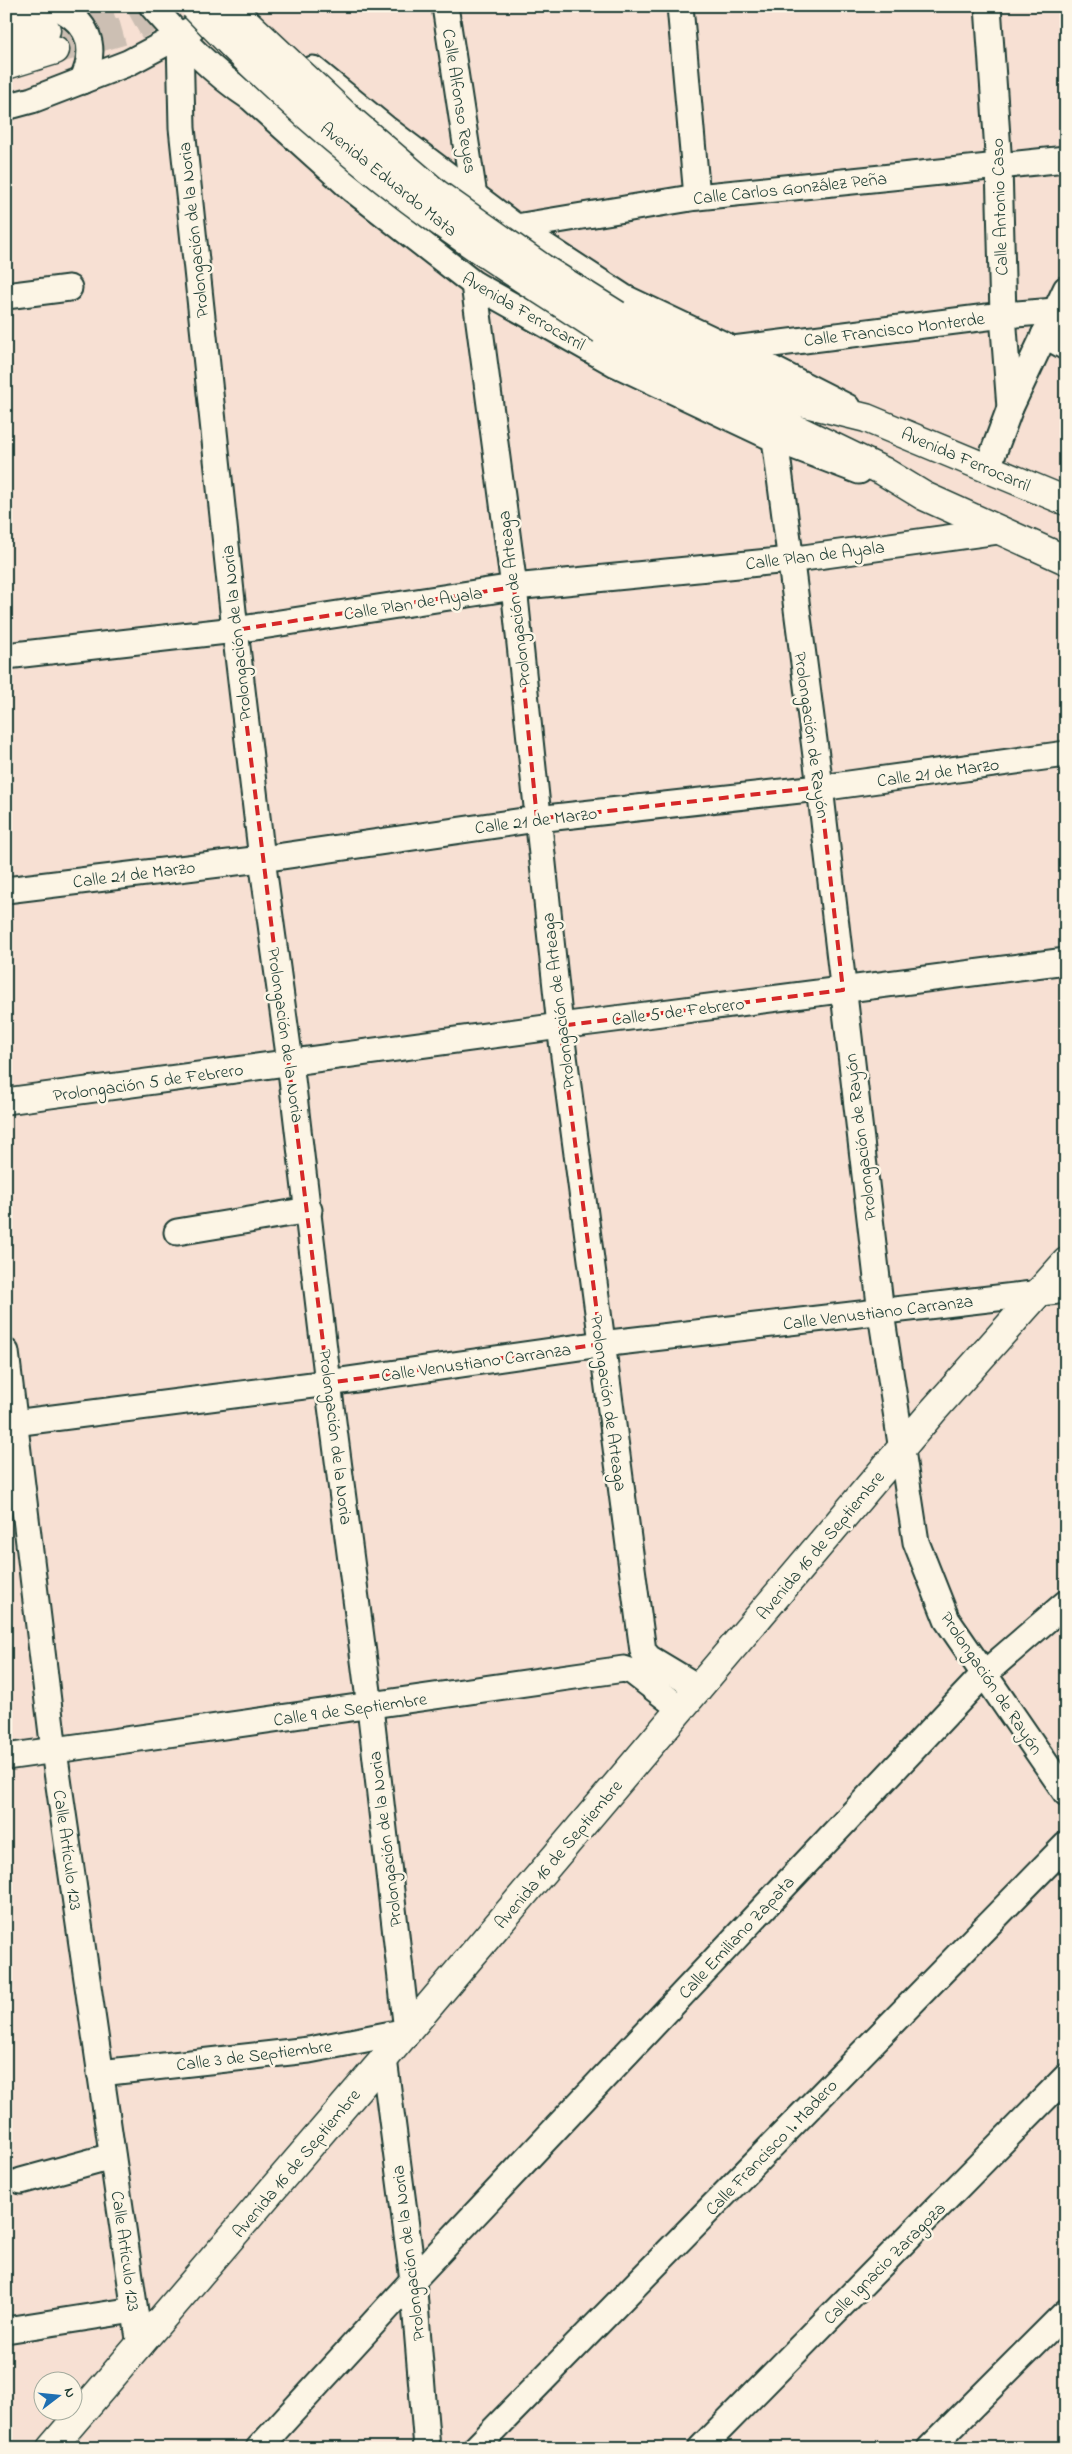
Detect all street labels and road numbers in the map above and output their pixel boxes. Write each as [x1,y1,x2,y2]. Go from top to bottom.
street label: Calle Alfonso Reyes [434,27,482,176]
street label: Avenida Eduardo Mata [313,117,462,244]
street label: Calle Antonio Caso [986,138,1016,276]
street label: Prolongación de la Noria [173,140,218,319]
street label: Calle Carlos González Peña [692,167,888,213]
street label: Avenida Ferrocarril [457,267,589,359]
street label: Calle Francisco Monterde [802,307,987,355]
street label: Avenida Ferrocarril [896,422,1034,500]
street label: Prolongación de Arteaga [492,509,541,689]
street label: Calle Plan de Ayala [744,536,886,578]
street label: Prolongación de la Noria [216,543,261,722]
street label: Calle Plan de Ayala [342,581,484,629]
street label: Prolongación de Rayón [784,650,835,820]
street label: Calle 21 de Marzo [875,753,1001,795]
street label: Calle 21 de Marzo [474,802,599,842]
street label: Calle 21 de Marzo [72,856,197,896]
street label: Prolongación de Arteaga [536,911,585,1091]
street label: Prolongación de la Noria [258,946,309,1125]
street label: Calle 5 de Febrero [610,992,746,1034]
street label: Prolongación de Rayón [839,1052,886,1222]
street label: Prolongación 5 de Febrero [51,1058,245,1111]
street label: Calle Venustiano Carranza [782,1289,975,1339]
street label: Prolongación de Arteaga [581,1313,632,1493]
street label: Calle Venustiano Carranza [380,1338,573,1390]
street label: Prolongación de la Noria [309,1348,358,1527]
street label: Avenida 16 de Septiembre [751,1465,892,1627]
street label: Prolongación de Rayón [932,1607,1048,1762]
street label: Calle 9 de Septiembre [272,1687,430,1735]
street label: Prolongación de la Noria [363,1749,412,1928]
street label: Avenida 16 de Septiembre [489,1774,630,1936]
street label: Calle Artículo 123 [45,1788,87,1912]
street label: Calle Emiliano Zapata [673,1871,802,2006]
street label: Calle 3 de Septiembre [175,2034,335,2079]
street label: Calle Francisco I. Madero [700,2074,845,2223]
street label: Avenida 16 de Septiembre [227,2083,368,2245]
street label: Prolongación de la Noria [386,2163,435,2342]
street label: Calle Artículo 123 [103,2189,145,2313]
street label: Calle Ignacio Zaragoza [818,2197,953,2332]

